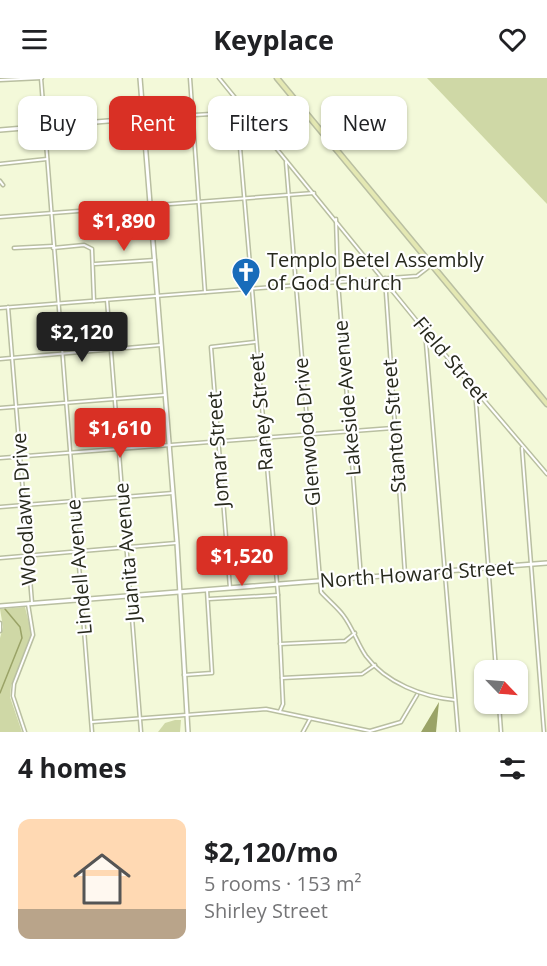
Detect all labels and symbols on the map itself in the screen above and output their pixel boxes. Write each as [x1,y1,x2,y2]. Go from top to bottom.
pin: $1,890 [75,201,173,252]
place label: Templo Betel Assembly of God Church [267,246,485,296]
church icon: Templo Betel Assembly of God Church [230,256,262,298]
street label: Field Street [407,311,495,409]
pin: $2,120 [33,312,131,363]
street label: Lakeside Avenue [326,319,367,477]
street label: Raney Street [242,352,279,472]
street label: Glenwood Drive [287,357,326,507]
street label: Stanton Street [375,358,412,494]
street label: Jomar Street [200,390,235,510]
pin: $1,610 [71,408,169,459]
street label: Woodlawn Drive [5,432,42,586]
street label: Juanita Avenue [107,482,146,625]
street label: Lindell Avenue [59,498,98,636]
pin: $1,520 [193,536,291,587]
street label: North Howard Street [319,553,515,594]
north arrow [474,660,528,714]

